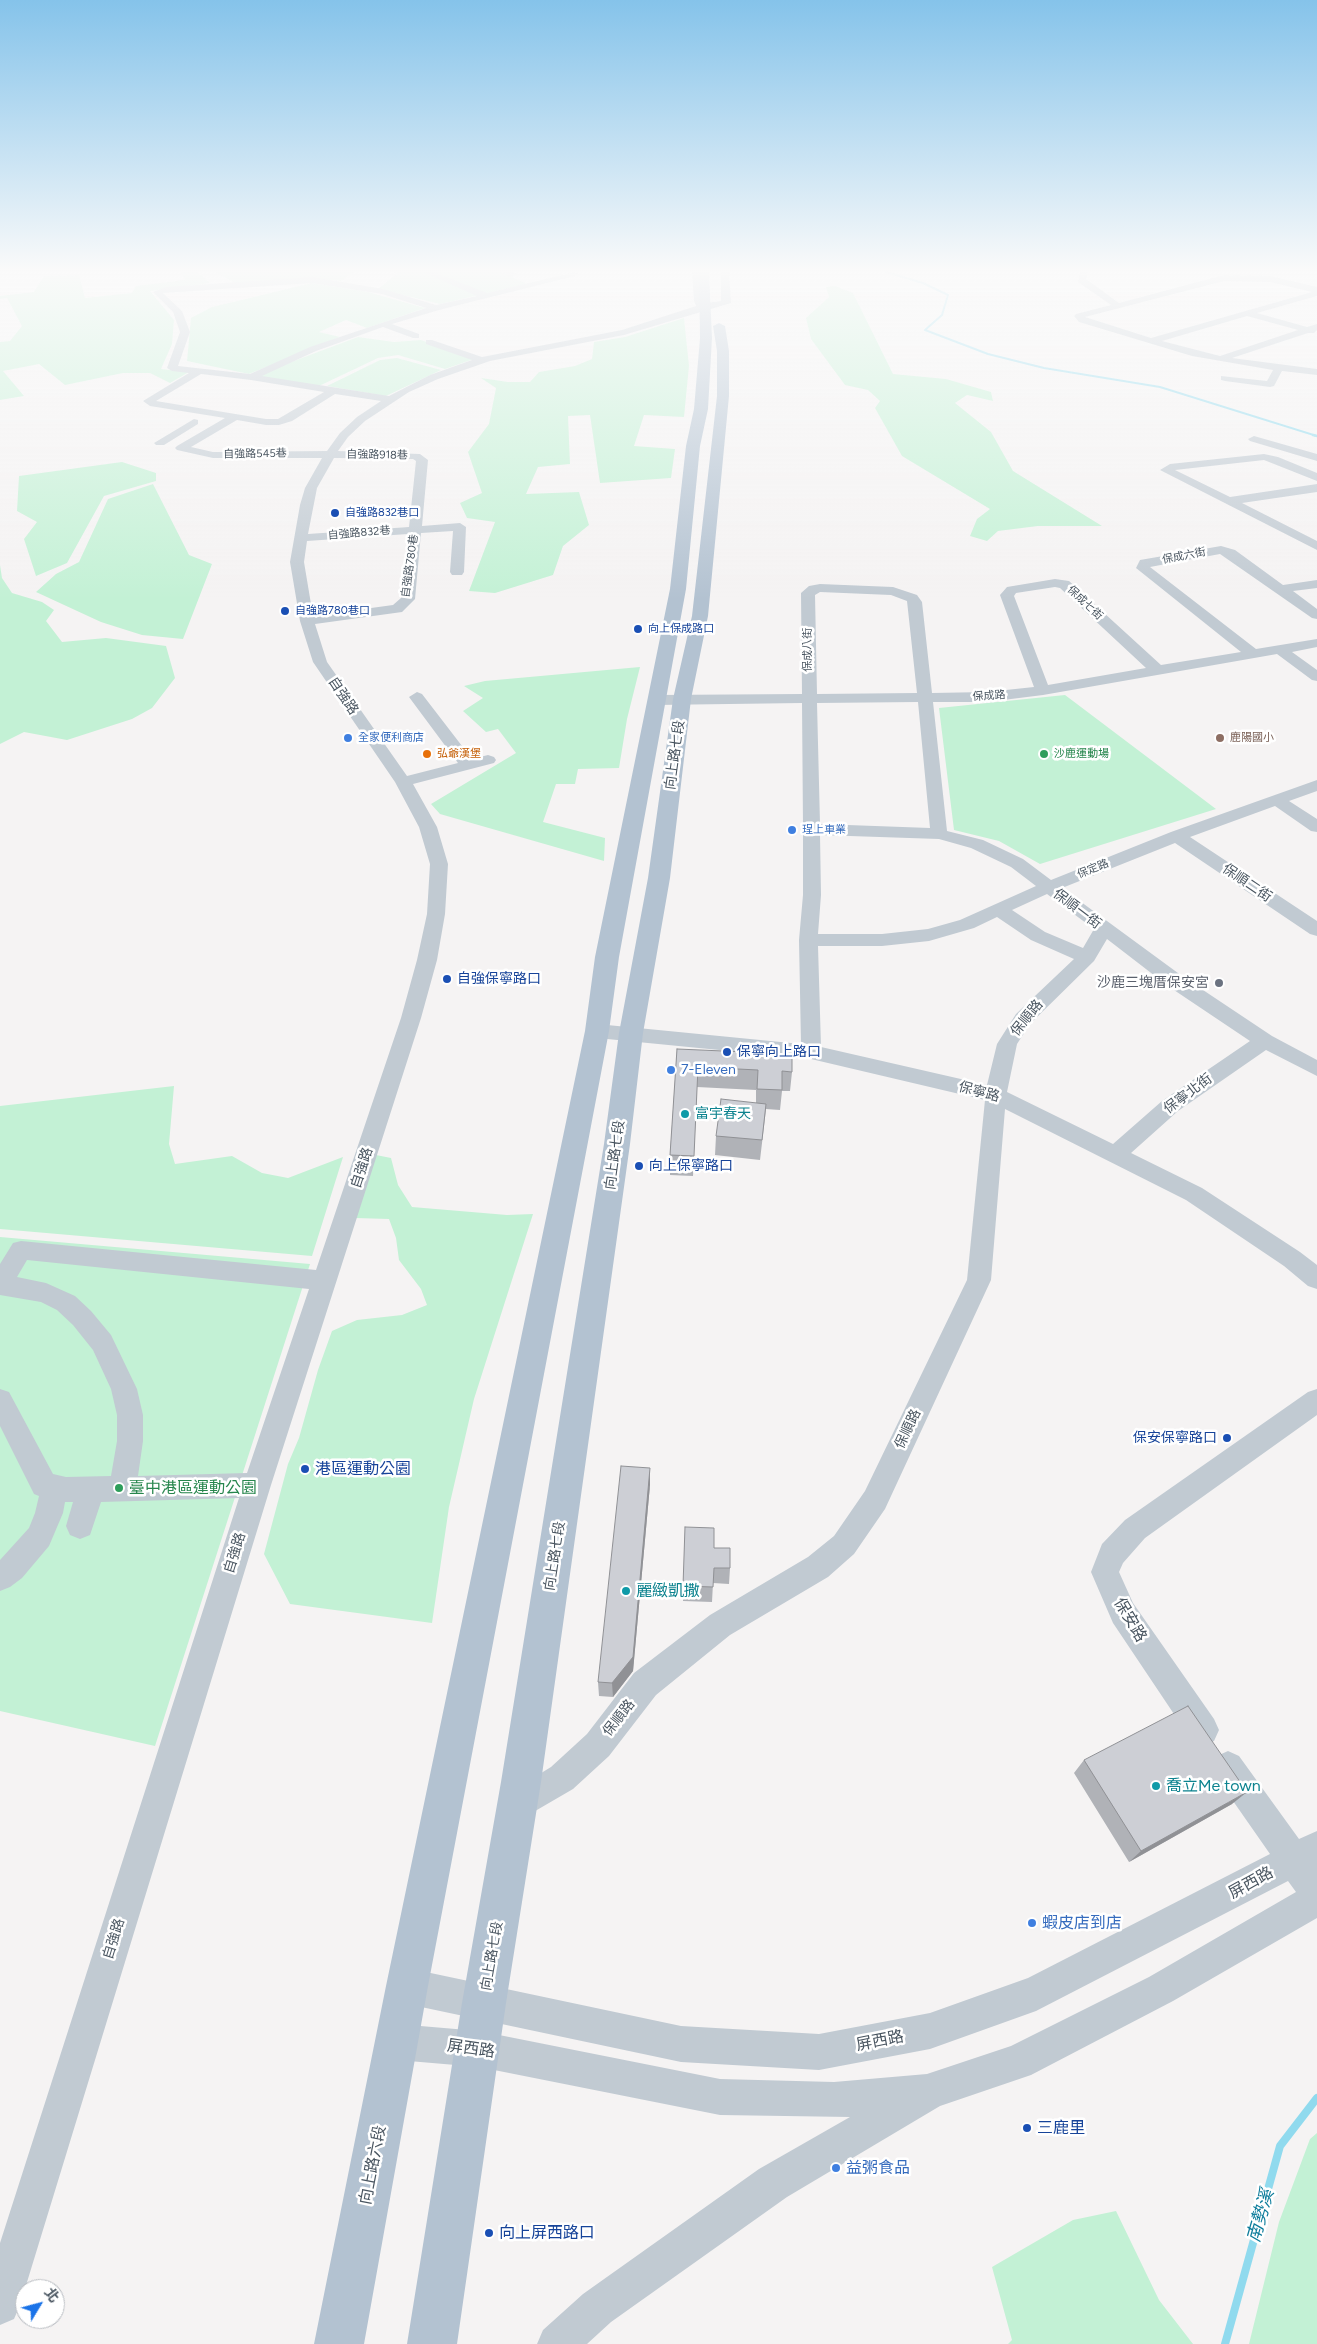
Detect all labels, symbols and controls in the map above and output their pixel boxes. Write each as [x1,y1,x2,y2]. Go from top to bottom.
street label: 自強路545巷 [223,447,287,461]
street label: 自強路918巷 [346,448,408,462]
place label: 自強路832巷口 [345,506,419,520]
marker: 自強路832巷口 [329,507,341,519]
street label: 自強路832巷 [327,524,391,542]
street label: 自強路780巷 [399,534,421,598]
street label: 保成六街 [1161,545,1207,567]
street label: 保成七街 [1064,583,1106,623]
place label: 自強路780巷口 [295,604,370,618]
marker: 自強路780巷口 [279,605,291,617]
place label: 向上保成路口 [648,622,714,636]
marker: 向上保成路口 [632,623,644,635]
street label: 保成八街 [801,628,815,672]
street label: 自強路 [324,674,362,718]
street label: 保成路 [972,688,1006,704]
street label: 向上路七段 [662,719,688,791]
place label: 全家便利商店 [358,731,424,745]
place label: 鹿陽國小 [1230,731,1274,745]
marker: 全家便利商店 [342,732,354,744]
marker: 鹿陽國小 [1214,732,1226,744]
place label: 弘爺漢堡 [437,747,481,761]
place label: 沙鹿運動場 [1054,747,1109,761]
marker: 弘爺漢堡 [421,748,433,760]
marker: 沙鹿運動場 [1038,748,1050,760]
place label: 珵上車業 [802,823,846,837]
marker: 珵上車業 [786,824,798,836]
street label: 保定路 [1075,857,1111,881]
street label: 保順二街 [1219,860,1275,906]
street label: 保順一街 [1050,885,1104,933]
place label: 自強保寧路口 [457,971,541,987]
marker: 自強保寧路口 [441,973,453,985]
place label: 沙鹿三塊厝保安宮 [1097,975,1209,991]
marker: 沙鹿三塊厝保安宮 [1213,977,1225,989]
street label: 保順路 [1007,996,1047,1040]
place label: 保寧向上路口 [737,1044,821,1060]
marker: 保寧向上路口 [721,1046,733,1058]
place label: 7-Eleven [681,1062,736,1078]
marker: 7-Eleven [665,1064,677,1076]
street label: 保寧北街 [1161,1070,1215,1118]
street label: 保寧路 [957,1078,1001,1106]
place label: 富宇春天 [695,1106,751,1122]
marker: 富宇春天 [679,1108,691,1120]
street label: 向上路七段 [602,1119,628,1191]
street label: 自強路 [348,1145,376,1191]
place label: 向上保寧路口 [649,1158,733,1174]
marker: 向上保寧路口 [633,1160,645,1172]
street label: 保順路 [892,1406,924,1452]
place label: 保安保寧路口 [1133,1430,1217,1446]
marker: 保安保寧路口 [1221,1432,1233,1444]
place label: 港區運動公園 [315,1459,411,1479]
marker: 港區運動公園 [299,1463,311,1475]
place label: 臺中港區運動公園 [129,1478,257,1498]
marker: 臺中港區運動公園 [113,1482,125,1494]
street label: 向上路七段 [541,1520,569,1592]
street label: 自強路 [221,1530,249,1576]
place label: 麗緻凱撒 [636,1581,700,1601]
marker: 麗緻凱撒 [620,1585,632,1597]
street label: 保安路 [1109,1594,1151,1646]
street label: 保順路 [599,1696,639,1740]
place label: 喬立Me town [1166,1776,1261,1796]
marker: 喬立Me town [1150,1780,1162,1792]
street label: 屏西路 [1225,1863,1277,1903]
place label: 蝦皮店到店 [1042,1913,1122,1933]
street label: 自強路 [100,1916,128,1962]
marker: 蝦皮店到店 [1026,1917,1038,1929]
street label: 向上路七段 [478,1920,506,1992]
street label: 屏西路 [855,2027,905,2055]
street label: 屏西路 [446,2036,496,2062]
place label: 三鹿里 [1037,2118,1085,2138]
marker: 三鹿里 [1021,2122,1033,2134]
street label: 向上路六段 [356,2124,390,2206]
place label: 益粥食品 [846,2158,910,2178]
marker: 益粥食品 [830,2162,842,2174]
water label: 南勢溪 [1243,2187,1279,2245]
place label: 向上屏西路口 [499,2223,595,2243]
marker: 向上屏西路口 [483,2227,495,2239]
north arrow [15,2279,65,2329]
text: 北 [41,2285,63,2306]

